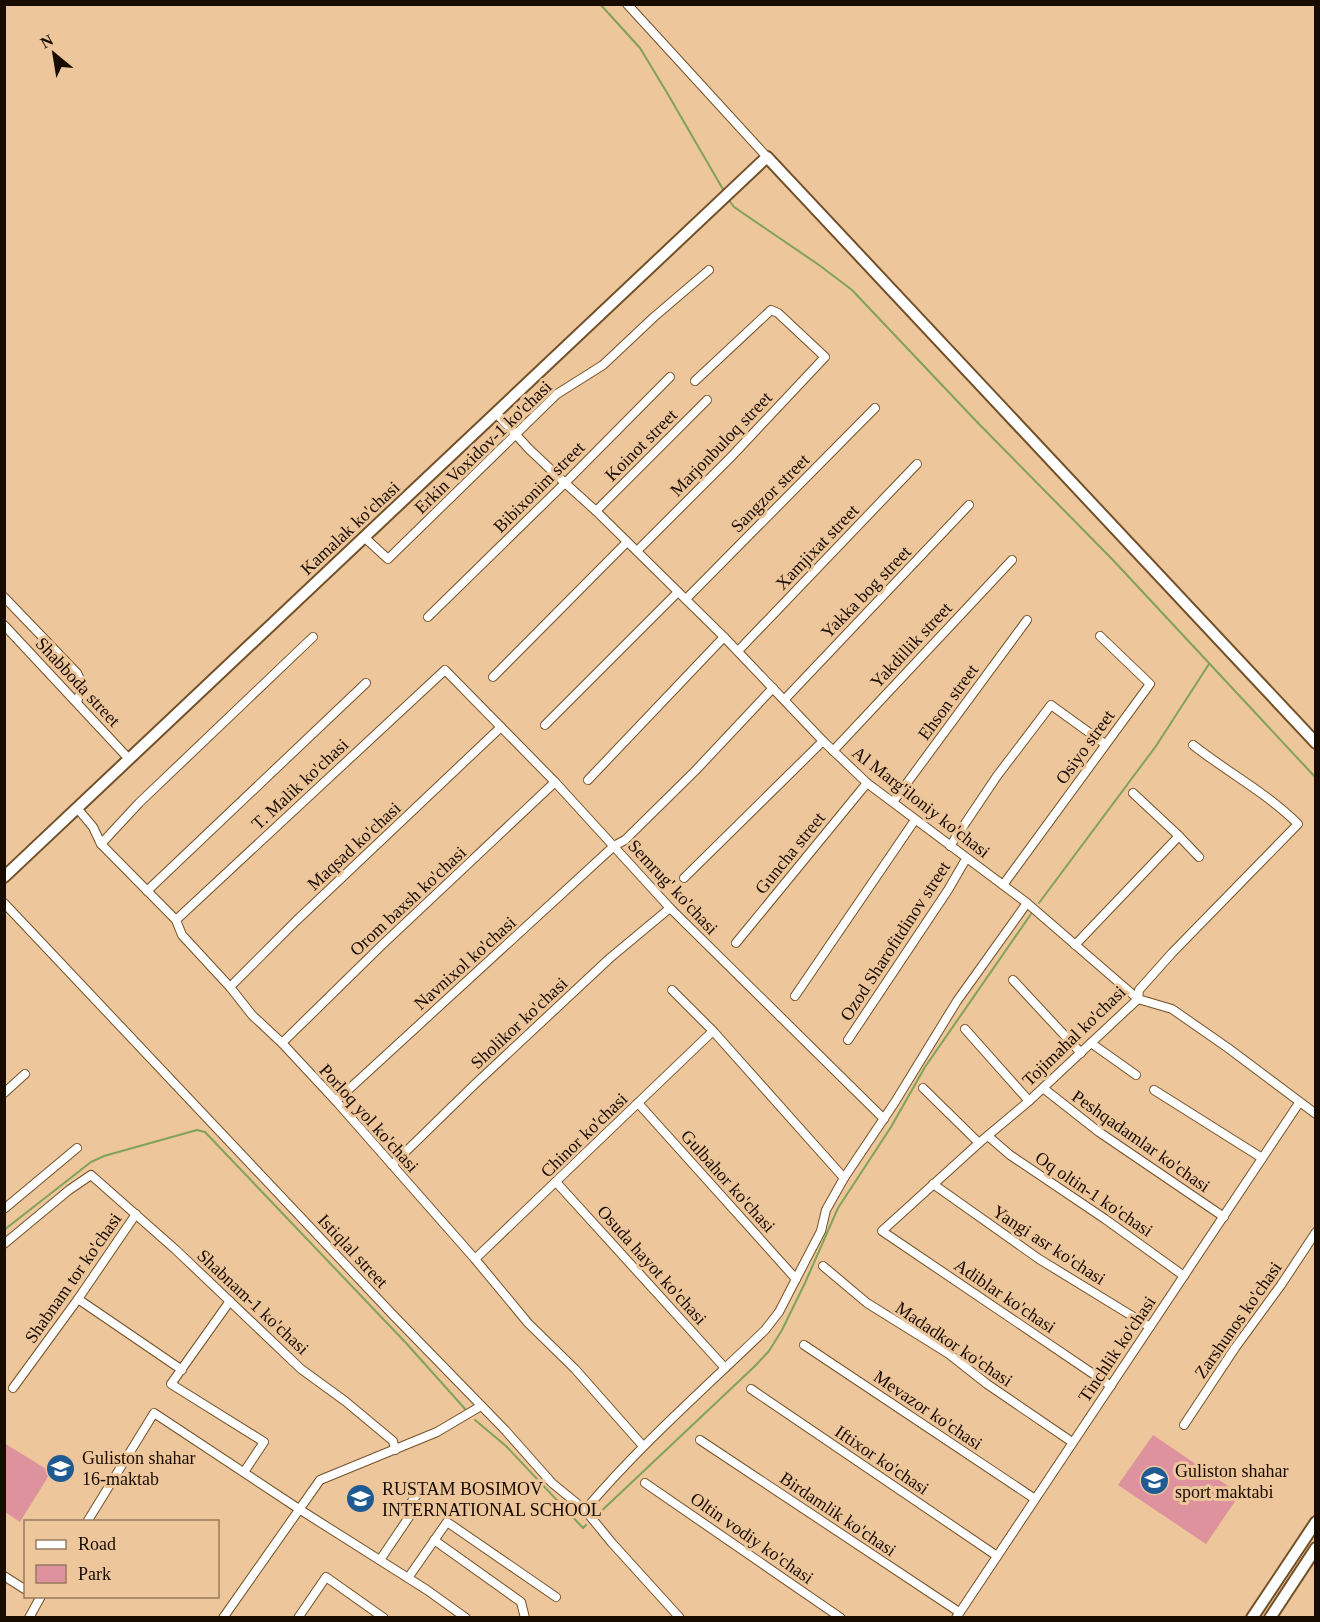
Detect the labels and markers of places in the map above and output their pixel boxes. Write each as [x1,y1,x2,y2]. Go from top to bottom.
place label: Guliston shahar 16-maktab [82,1448,195,1489]
school or university icon: Guliston shahar 16-maktab [45,1452,77,1484]
place label: Guliston shahar sport maktabi [1175,1461,1288,1502]
school or university icon: Guliston shahar sport maktabi [1138,1465,1170,1497]
place label: RUSTAM BOSIMOV INTERNATIONAL SCHOOL [382,1479,602,1520]
school or university icon: RUSTAM BOSIMOV INTERNATIONAL SCHOOL [345,1483,377,1515]

